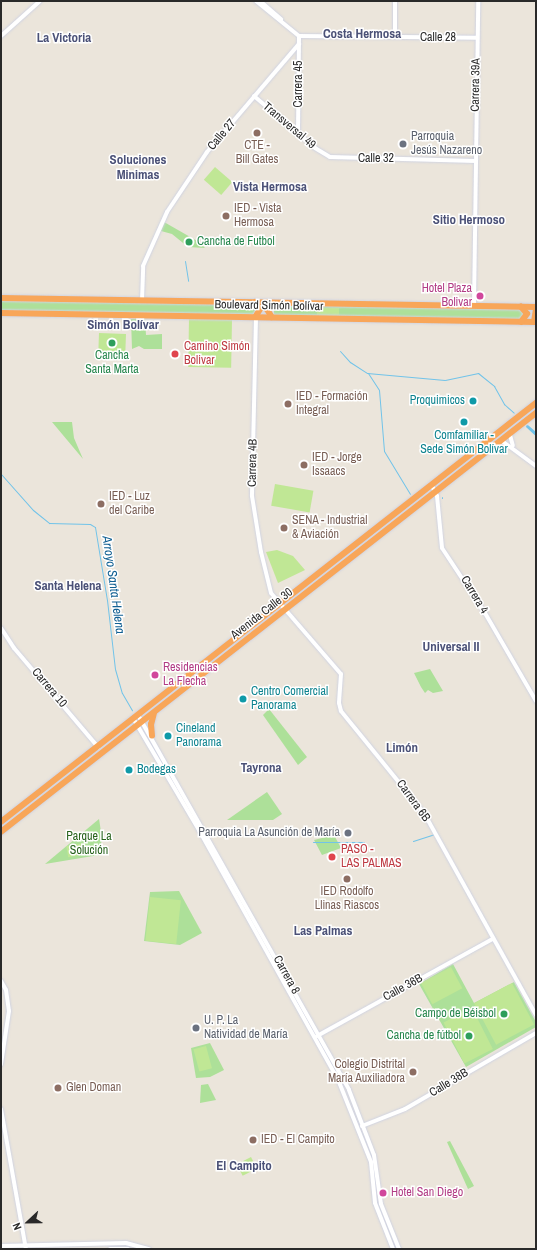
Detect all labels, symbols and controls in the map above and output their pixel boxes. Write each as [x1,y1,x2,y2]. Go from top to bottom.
district label: Costa Hermosa [323,26,401,42]
district label: La Victoria [37,30,91,46]
street label: Calle 28 [420,31,456,45]
street label: Carrera 39A [468,58,484,112]
street label: Carrera 45 [292,60,306,108]
street label: Transversal 49 [260,100,318,152]
street label: Calle 27 [205,117,239,153]
marker: CTE - Bill Gates [252,128,262,138]
place label: Parroquia Jesús Nazareno [411,130,482,158]
place label: CTE - Bill Gates [236,139,278,167]
marker: Parroquia Jesús Nazareno [398,139,408,149]
street label: Calle 32 [358,152,394,166]
district label: Soluciones Minimas [110,153,166,184]
district label: Vista Hermosa [233,179,307,195]
place label: IED - Vista Hermosa [234,202,281,230]
marker: IED - Vista Hermosa [221,211,231,221]
district label: Sitio Hermoso [433,212,505,228]
place label: Cancha de Futbol [197,235,275,249]
marker: Cancha de Futbol [184,237,194,247]
place label: Hotel Plaza Bolivar [422,282,472,310]
marker: Hotel Plaza Bolivar [475,291,485,301]
street label: Boulevard Simón Bolívar [214,298,324,314]
district label: Simón Bolívar [87,317,159,333]
marker: Cancha Santa Marta [107,338,117,348]
place label: Camino Simón Bolivar [184,340,250,368]
marker: Camino Simón Bolivar [169,348,181,360]
place label: Cancha Santa Marta [85,349,139,377]
place label: IED - Formación Integral [296,390,368,418]
place label: Proquimicos [410,394,465,408]
marker: Proquimicos [468,396,478,406]
marker: IED - Formación Integral [283,399,293,409]
marker: Comfamiliar - Sede Simón Bolívar [459,417,469,427]
place label: Comfamiliar - Sede Simón Bolívar [420,429,508,457]
street label: Carrera 4B [245,439,261,487]
place label: IED - Jorge Issaacs [312,451,362,479]
marker: IED - Jorge Issaacs [299,460,309,470]
place label: IED - Luz del Caribe [109,490,154,518]
marker: IED - Luz del Caribe [96,499,106,509]
place label: SENA - Industrial & Aviación [292,514,368,542]
marker: SENA - Industrial & Aviación [279,523,289,533]
water label: Arroyo Santa Helena [98,535,128,635]
street label: Carrera 4 [457,573,491,617]
district label: Santa Helena [35,578,101,594]
street label: Avenida Calle 30 [228,585,296,643]
district label: Universal II [423,639,479,655]
place label: Residencias La Flecha [163,661,218,689]
street label: Carrera 10 [28,665,70,711]
marker: Residencias La Flecha [150,670,160,680]
place label: Centro Comercial Panorama [251,685,328,713]
marker: Centro Comercial Panorama [238,694,248,704]
place label: Cineland Panorama [176,722,221,750]
marker: Cineland Panorama [163,731,173,741]
district label: Limón [386,740,418,756]
district label: Tayrona [241,760,281,776]
place label: Bodegas [137,763,176,777]
marker: Bodegas [124,765,134,775]
street label: Carrera 6B [393,777,433,825]
place label: Parroquia La Asunción de María [198,826,340,840]
marker: Parroquia La Asunción de María [343,828,353,838]
park label: Parque La Solución [66,830,112,858]
place label: PASO - LAS PALMAS [341,843,402,871]
marker: PASO - LAS PALMAS [326,851,338,863]
marker: IED Rodolfo Llinas Riascos [342,874,352,884]
place label: IED Rodolfo Llinas Riascos [315,885,379,913]
district label: Las Palmas [294,923,352,939]
street label: Carrera 8 [270,953,302,997]
street label: Calle 36B [381,971,425,1005]
place label: Campo de Béisbol [415,1007,496,1021]
marker: Campo de Béisbol [499,1009,509,1019]
place label: U. P. La Natividad de María [204,1014,288,1042]
marker: U. P. La Natividad de María [191,1023,201,1033]
place label: Cancha de fútbol [387,1029,461,1043]
marker: Cancha de fútbol [464,1031,474,1041]
place label: Colegio Distrital María Auxiliadora [327,1058,405,1086]
street label: Calle 38B [427,1066,471,1100]
marker: Colegio Distrital María Auxiliadora [408,1067,418,1077]
place label: Glen Doman [66,1081,121,1095]
marker: Glen Doman [53,1083,63,1093]
place label: IED - El Campito [261,1133,335,1147]
marker: IED - El Campito [248,1135,258,1145]
district label: El Campito [216,1158,272,1174]
place label: Hotel San Diego [391,1186,463,1200]
marker: Hotel San Diego [378,1188,388,1198]
north arrow [8,1202,48,1242]
text: N [9,1221,25,1232]

